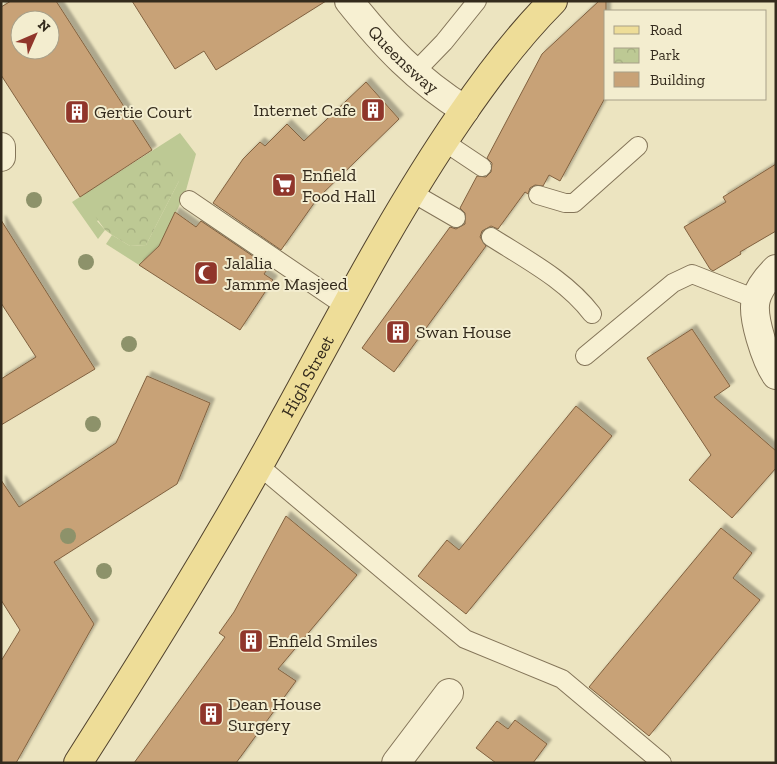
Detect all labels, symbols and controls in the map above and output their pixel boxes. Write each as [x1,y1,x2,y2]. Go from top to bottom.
north arrow [10,10,60,60]
legend [604,10,767,100]
text: N [34,16,54,36]
street label: Queensway [363,21,444,99]
text: Road [650,21,683,39]
text: Park [650,46,680,64]
text: Building [650,71,705,89]
building icon: Internet Cafe [360,97,386,123]
building icon: Gertie Court [64,99,90,125]
place label: Internet Cafe [253,99,356,121]
place label: Gertie Court [94,101,192,123]
place label: Enfield Food Hall [302,164,376,207]
supermarket icon: Enfield Food Hall [271,172,297,198]
place label: Jalalia Jamme Masjeed [224,252,348,295]
mosque icon: Jalalia Jamme Masjeed [193,260,219,286]
building icon: Swan House [385,319,411,345]
place label: Swan House [416,321,511,343]
street label: High Street [277,331,339,421]
building icon: Enfield Smiles [238,628,264,654]
place label: Enfield Smiles [268,630,378,652]
place label: Dean House Surgery [228,693,321,736]
building icon: Dean House Surgery [198,701,224,727]

